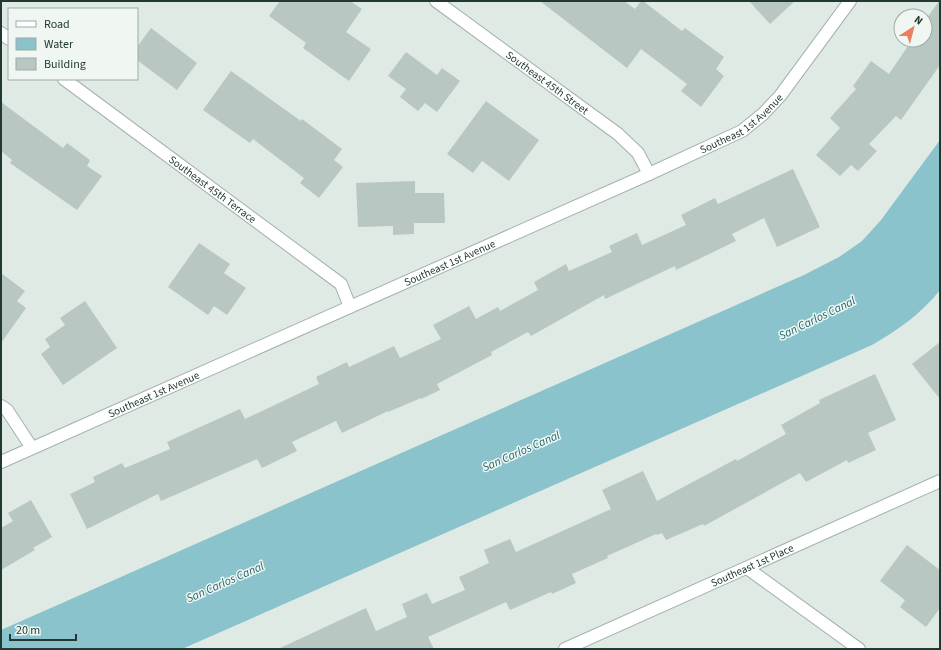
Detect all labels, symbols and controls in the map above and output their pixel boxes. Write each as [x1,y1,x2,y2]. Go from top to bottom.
legend [8,8,138,80]
north arrow [893,8,933,48]
text: N [911,12,926,29]
text: Road [44,16,70,33]
text: Water [44,36,74,53]
street label: Southeast 45th Street [503,48,592,118]
text: Building [44,56,86,73]
street label: Southeast 1st Avenue [697,90,787,157]
street label: Southeast 45th Terrace [166,152,260,227]
street label: Southeast 1st Avenue [402,236,498,290]
water label: San Carlos Canal [776,293,858,344]
street label: Southeast 1st Avenue [106,368,202,421]
water label: San Carlos Canal [480,427,563,476]
street label: Southeast 1st Place [708,540,797,591]
water label: San Carlos Canal [184,558,267,607]
scale bar [10,616,76,642]
text: 20 m [16,622,40,639]

